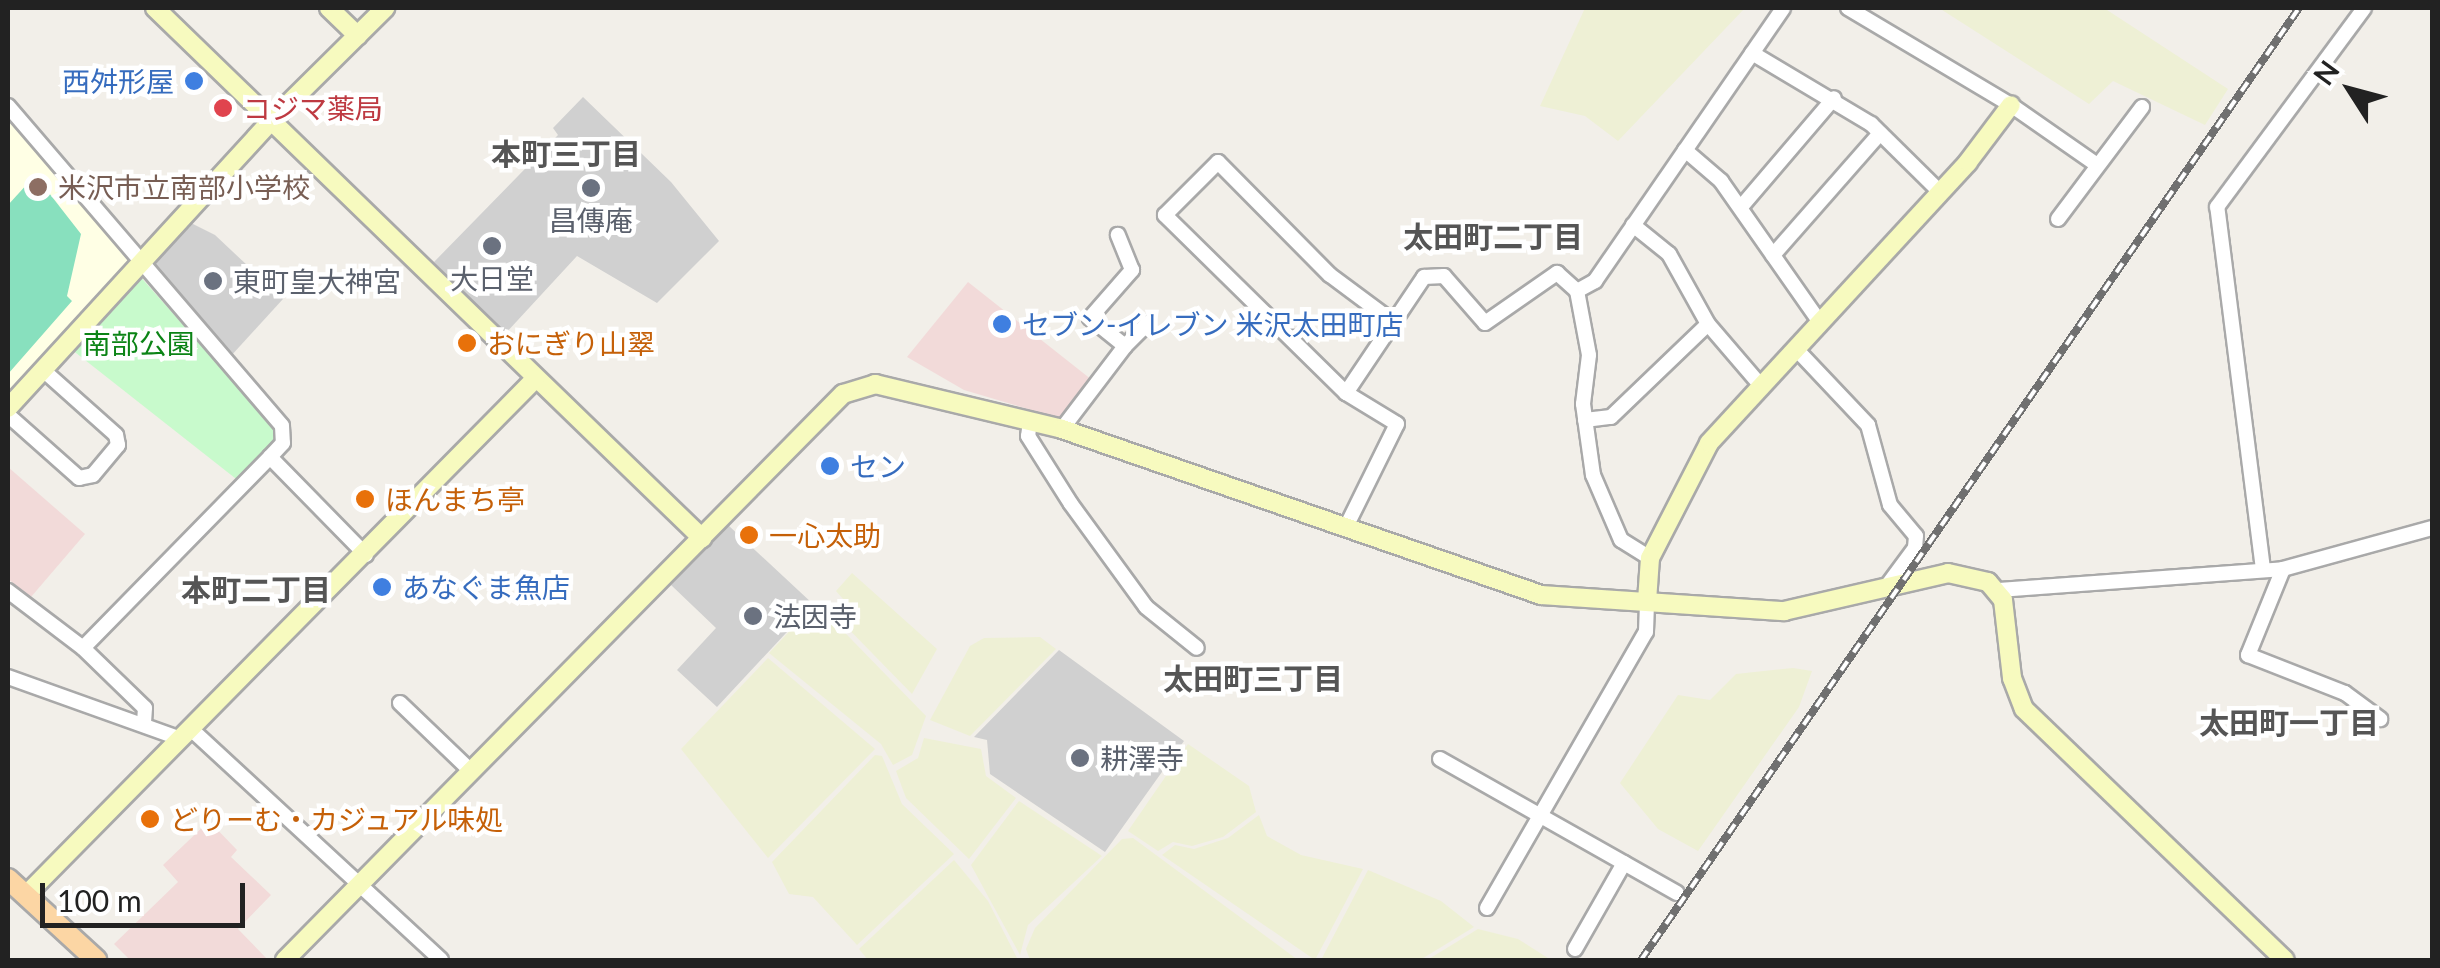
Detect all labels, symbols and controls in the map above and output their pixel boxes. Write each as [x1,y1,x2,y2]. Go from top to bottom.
north arrow [2300,40,2400,140]
text: N [2306,54,2346,91]
place label: 西舛形屋 [62,64,174,98]
marker: 西舛形屋 [183,70,205,92]
place label: コジマ薬局 [243,91,383,125]
marker: コジマ薬局 [212,97,234,119]
district label: 本町三丁目 [491,135,641,171]
place label: 米沢市立南部小学校 [58,170,310,204]
marker: 米沢市立南部小学校 [27,176,49,198]
marker: 昌傳庵 [580,177,602,199]
place label: 昌傳庵 [549,203,633,237]
district label: 太田町二丁目 [1403,218,1583,254]
marker: 大日堂 [481,235,503,257]
place label: 大日堂 [450,261,534,295]
place label: 東町皇大神宮 [233,264,401,298]
marker: 東町皇大神宮 [202,270,224,292]
place label: セブン-イレブン 米沢太田町店 [1022,307,1404,341]
marker: セブン-イレブン 米沢太田町店 [991,313,1013,335]
park label: 南部公園 [83,326,195,360]
place label: おにぎり山翠 [487,326,655,360]
marker: おにぎり山翠 [456,332,478,354]
place label: セン [850,449,906,483]
marker: セン [819,455,841,477]
place label: ほんまち亭 [385,482,525,516]
marker: ほんまち亭 [354,488,376,510]
place label: 一心太助 [769,518,881,552]
marker: 一心太助 [738,524,760,546]
place label: あなぐま魚店 [402,570,570,604]
district label: 本町二丁目 [181,571,331,607]
marker: あなぐま魚店 [371,576,393,598]
place label: 法因寺 [773,599,857,633]
marker: 法因寺 [742,605,764,627]
district label: 太田町三丁目 [1163,660,1343,696]
district label: 太田町一丁目 [2199,704,2379,740]
place label: 耕澤寺 [1100,741,1184,775]
marker: 耕澤寺 [1069,747,1091,769]
place label: どりーむ・カジュアル味処 [170,802,506,836]
marker: どりーむ・カジュアル味処 [139,808,161,830]
scale bar [45,863,250,925]
text: 100 m [57,882,142,918]

